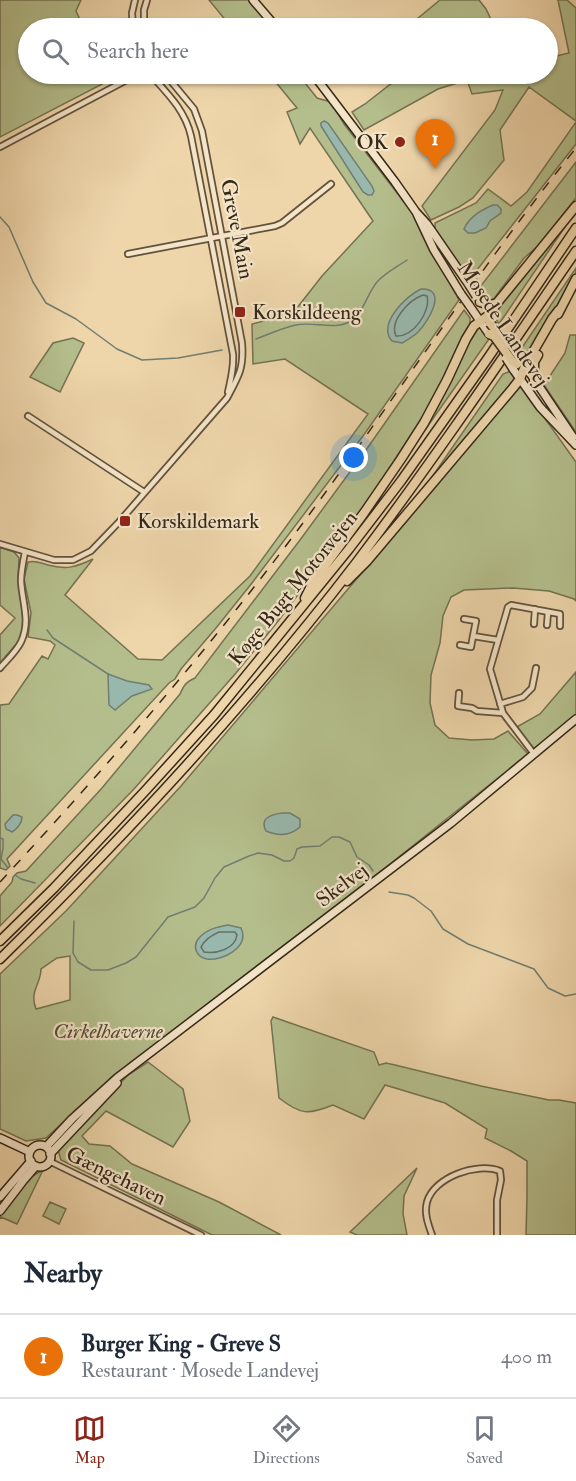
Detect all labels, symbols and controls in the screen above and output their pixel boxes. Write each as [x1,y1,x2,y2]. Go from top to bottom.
search box [18,18,558,84]
icon: search [39,35,72,68]
text: Search here [87,37,189,65]
pin: 1 [416,120,454,169]
place label: OK [356,129,388,156]
marker: OK [393,135,407,149]
street label: Greve Main [214,177,260,282]
street label: Mosede Landevej [451,256,555,392]
place label: Korskildeeng [252,299,362,326]
marker: Korskildeeng [233,305,247,319]
your location [339,443,368,472]
street label: Køge Bugt Motorvejen [222,505,364,671]
place label: Korskildemark [137,508,259,535]
marker: Korskildemark [118,514,132,528]
street label: Skelvej [311,857,373,913]
park label: Cirkelhaverne [53,1018,164,1045]
street label: Gængehaven [62,1140,171,1212]
text: Nearby [24,1258,102,1290]
text: Burger King - Greve S [81,1330,281,1358]
text: 1 [40,1344,47,1369]
text: 400 m [501,1344,552,1369]
text: Restaurant · Mosede Landevej [81,1358,319,1383]
tab: Map [73,1412,106,1468]
tab: Directions [253,1412,320,1468]
tab: Saved [466,1412,503,1468]

